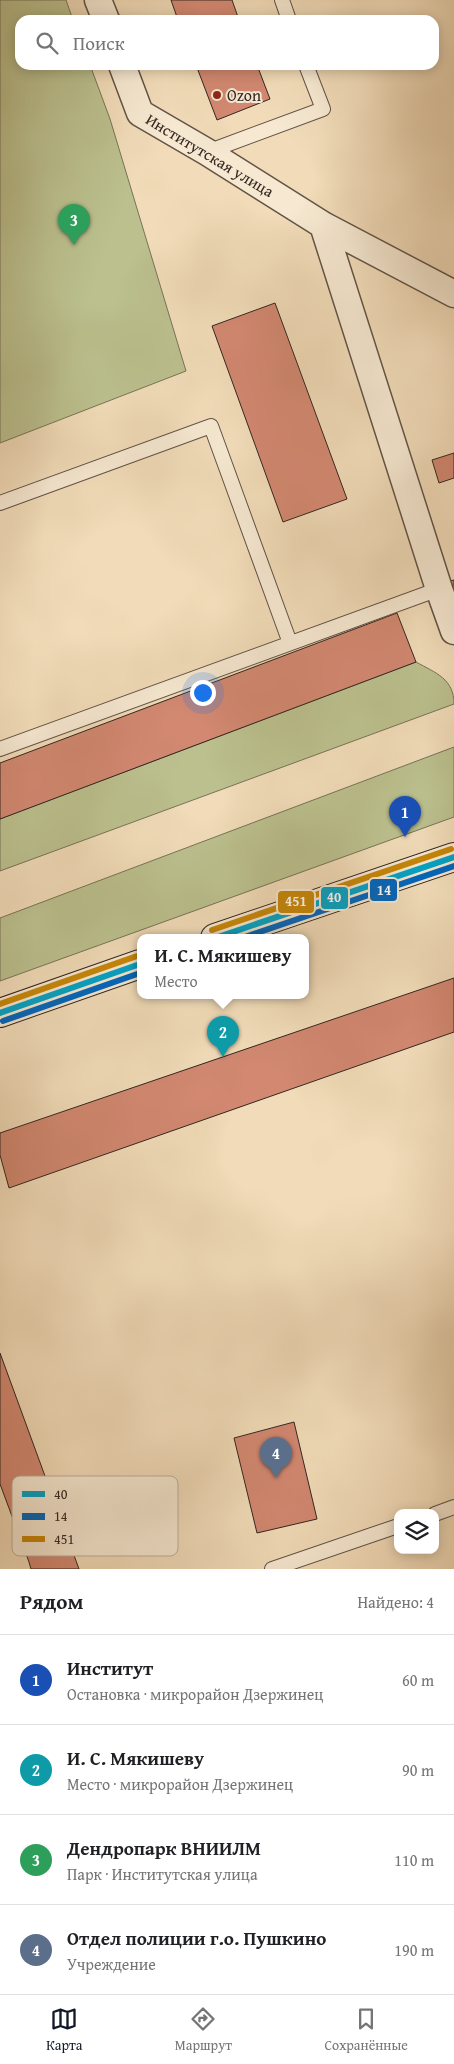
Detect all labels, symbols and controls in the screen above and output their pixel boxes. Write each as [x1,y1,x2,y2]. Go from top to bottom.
search box [15,15,439,70]
icon: search [33,29,61,57]
text: Поиск [73,29,125,57]
place label: Ozon [227,83,261,107]
marker: Ozon [211,89,223,101]
street label: Институтская улица [141,107,279,203]
pin: 3 [58,204,90,245]
your location [190,680,216,706]
pin: 1 [389,796,421,837]
line badge: 14 [369,878,398,902]
text: 14 [377,880,391,900]
line badge: 40 [320,886,349,910]
text: 40 [327,887,341,907]
line badge: 451 [277,890,315,914]
text: 451 [285,891,307,911]
popup [137,934,309,999]
text: И. С. Мякишеву [155,941,292,969]
text: Место [155,969,198,993]
pin: 2 [207,1016,239,1057]
pin: 4 [260,1437,292,1478]
legend [12,1476,178,1556]
text: 40 [54,1484,68,1504]
text: 14 [54,1506,68,1526]
map controls [394,1509,439,1554]
button: layers [394,1509,439,1554]
text: 451 [54,1529,74,1549]
text: Рядом [20,1586,83,1617]
text: Найдено: 4 [357,1590,434,1614]
text: Институт [67,1654,153,1682]
text: 1 [32,1668,40,1692]
text: 60 m [402,1668,434,1692]
text: Остановка · микрорайон Дзержинец [67,1682,323,1706]
text: И. С. Мякишеву [67,1744,204,1772]
text: 2 [32,1758,40,1782]
text: 90 m [402,1758,434,1782]
text: Место · микрорайон Дзержинец [67,1772,293,1796]
text: Дендропарк ВНИИЛМ [67,1834,261,1862]
text: 3 [32,1848,40,1872]
text: 110 m [394,1848,434,1872]
text: Парк · Институтская улица [67,1862,258,1886]
text: Отдел полиции г.о. Пушкино [67,1924,326,1952]
text: 4 [32,1938,40,1962]
text: 190 m [394,1938,434,1962]
text: Учреждение [67,1952,156,1976]
tab: Карта [46,2005,82,2055]
tab: Маршрут [175,2005,232,2055]
tab: Сохранённые [324,2005,408,2055]

